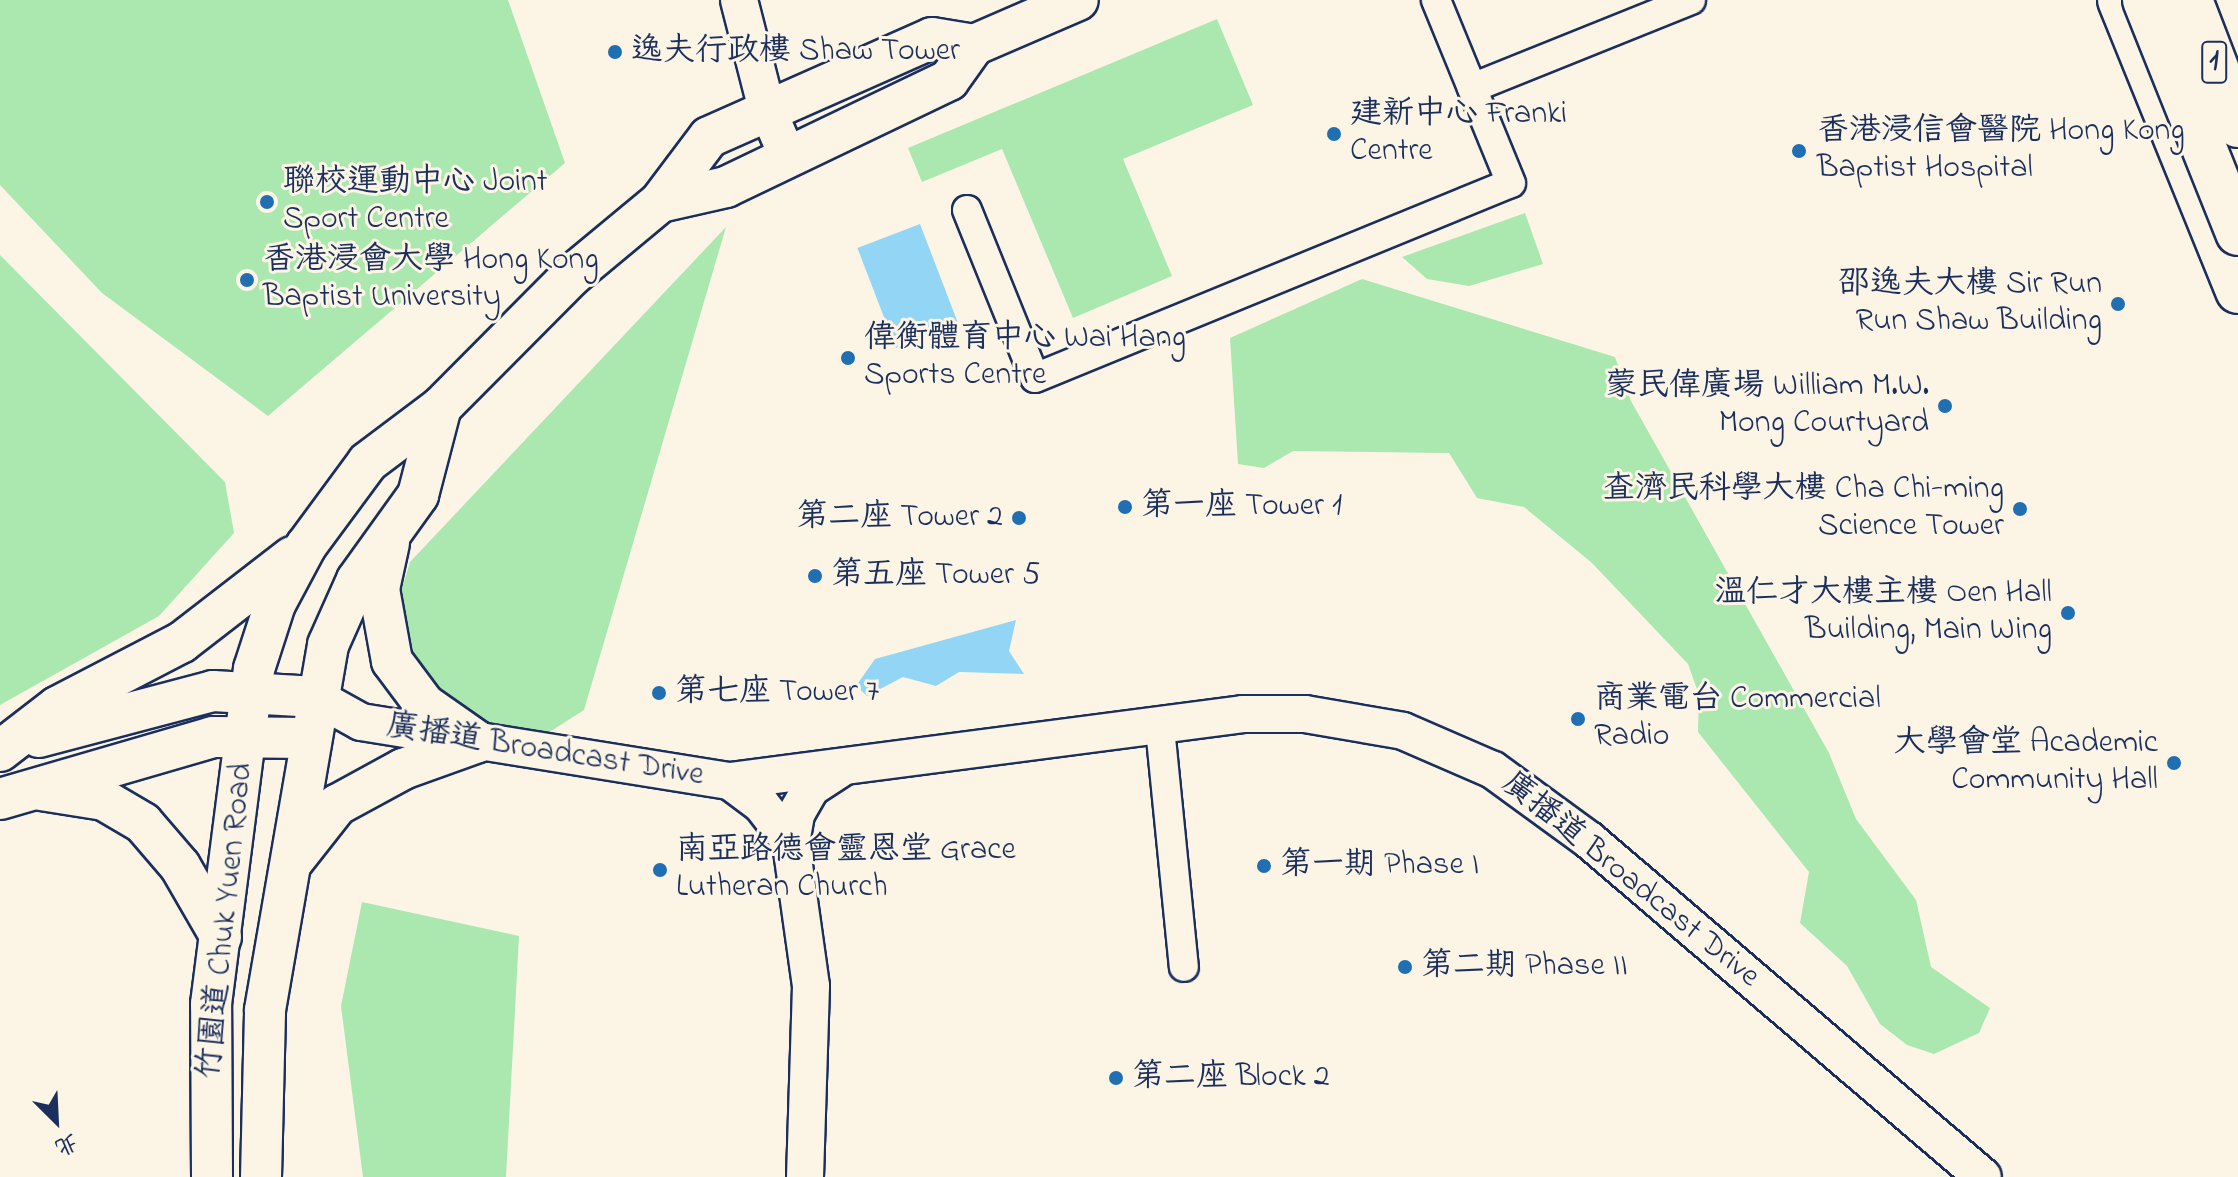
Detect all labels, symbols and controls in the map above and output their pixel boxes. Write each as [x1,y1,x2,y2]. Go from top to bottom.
place label: 逸夫行政樓 Shaw Tower [631,33,960,71]
road number: 1 [2200,36,2228,88]
marker: 逸夫行政樓 Shaw Tower [606,43,624,61]
place label: 建新中心 Franki Centre [1350,97,1567,172]
place label: 香港浸信會醫院 Hong Kong Baptist Hospital [1817,114,2185,189]
marker: 建新中心 Franki Centre [1325,125,1343,143]
marker: 香港浸信會醫院 Hong Kong Baptist Hospital [1788,140,1810,162]
place label: 聯校運動中心 Joint Sport Centre [283,165,548,240]
marker: 聯校運動中心 Joint Sport Centre [258,193,276,211]
place label: 香港浸會大學 Hong Kong Baptist University [263,243,599,318]
place label: 邵逸夫大樓 Sir Run Run Shaw Building [1838,267,2102,342]
marker: 香港浸會大學 Hong Kong Baptist University [238,271,256,289]
marker: 邵逸夫大樓 Sir Run Run Shaw Building [2109,295,2127,313]
place label: 偉衡體育中心 Wai Hang Sports Centre [864,321,1186,396]
marker: 偉衡體育中心 Wai Hang Sports Centre [839,349,857,367]
place label: 蒙民偉廣場 William M.W. Mong Courtyard [1605,369,1929,444]
marker: 蒙民偉廣場 William M.W. Mong Courtyard [1936,397,1954,415]
place label: 查濟民科學大樓 Cha Chi-ming Science Tower [1603,472,2004,547]
place label: 第一座 Tower 1 [1141,488,1342,526]
marker: 第一座 Tower 1 [1116,498,1134,516]
place label: 第二座 Tower 2 [796,499,1003,537]
marker: 查濟民科學大樓 Cha Chi-ming Science Tower [2011,500,2029,518]
marker: 第二座 Tower 2 [1010,509,1028,527]
place label: 第五座 Tower 5 [831,557,1040,595]
marker: 第五座 Tower 5 [806,567,824,585]
place label: 溫仁才大樓主樓 Oen Hall Building, Main Wing [1714,576,2052,651]
marker: 溫仁才大樓主樓 Oen Hall Building, Main Wing [2059,604,2077,622]
place label: 第七座 Tower 7 [675,674,879,712]
place label: 商業電台 Commercial Radio [1594,682,1881,757]
marker: 第七座 Tower 7 [650,684,668,702]
street label: 廣播道 Broadcast Drive [384,708,706,796]
marker: 商業電台 Commercial Radio [1569,710,1587,728]
place label: 大學會堂 Academic Community Hall [1894,726,2158,801]
marker: 大學會堂 Academic Community Hall [2165,754,2183,772]
street label: 竹園道 Chuk Yuen Road [191,761,263,1081]
street label: 廣播道 Broadcast Drive [1493,765,1767,997]
place label: 南亞路德會靈恩堂 Grace Lutheran Church [676,833,1016,908]
place label: 第一期 Phase I [1280,847,1479,885]
marker: 第一期 Phase I [1255,857,1273,875]
marker: 南亞路德會靈恩堂 Grace Lutheran Church [651,861,669,879]
place label: 第二期 Phase II [1421,948,1628,986]
marker: 第二期 Phase II [1396,958,1414,976]
place label: 第二座 Block 2 [1132,1059,1330,1097]
marker: 第二座 Block 2 [1107,1069,1125,1087]
north arrow [16,1081,96,1161]
text: 北 [49,1124,82,1162]

